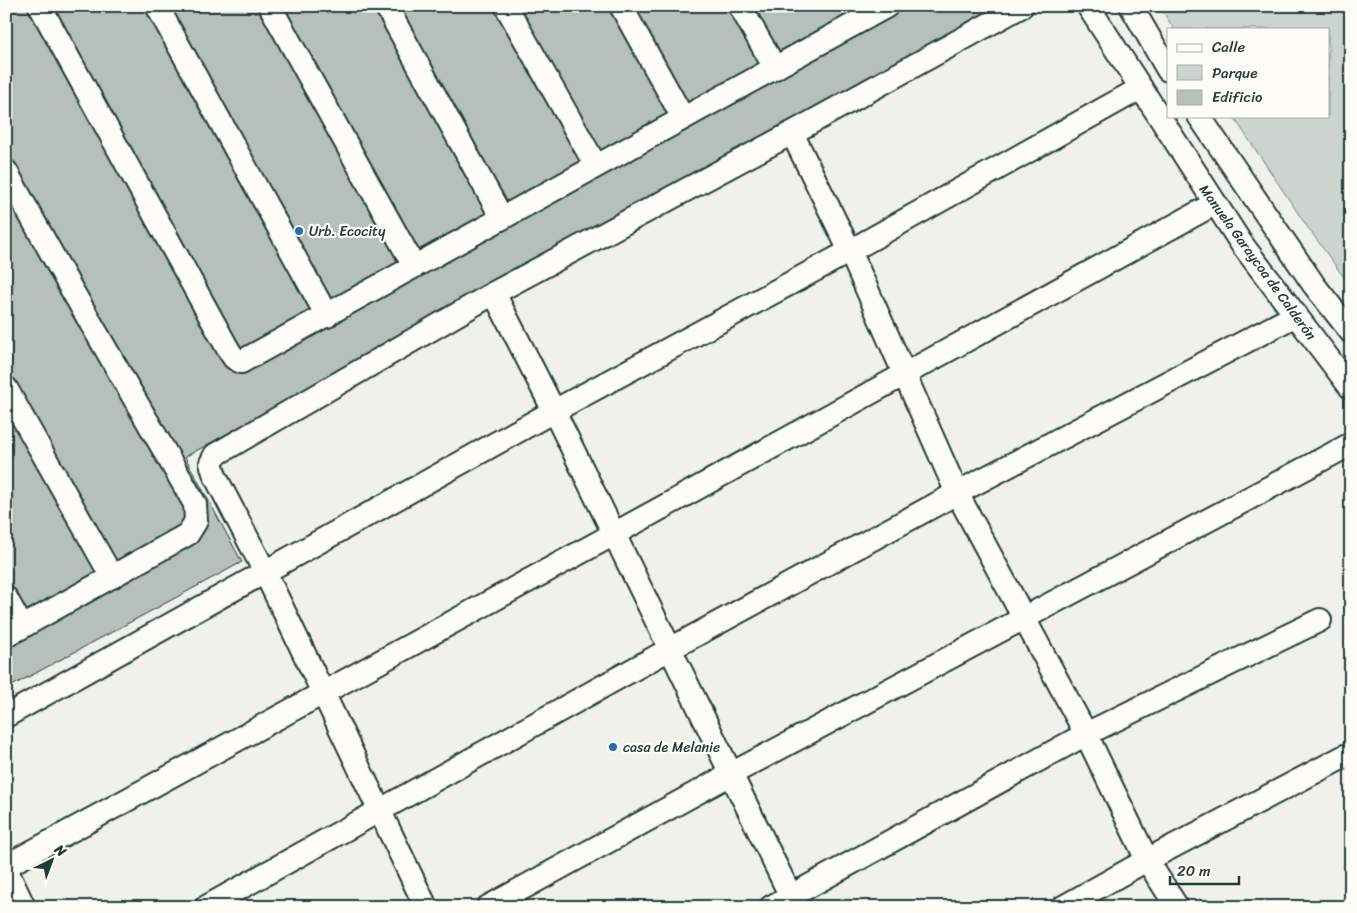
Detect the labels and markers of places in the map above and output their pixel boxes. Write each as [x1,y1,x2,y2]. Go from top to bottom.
place label: Urb. Ecocity [309,219,386,244]
marker: Urb. Ecocity [293,225,305,237]
place label: casa de Melanie [623,735,720,760]
marker: casa de Melanie [607,741,619,753]

